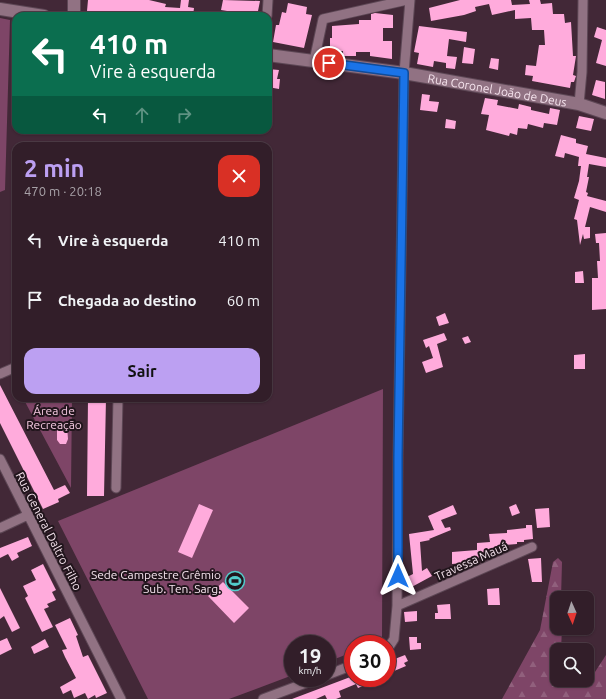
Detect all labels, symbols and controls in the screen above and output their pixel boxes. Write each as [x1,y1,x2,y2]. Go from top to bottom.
icon: left [24,28,76,80]
text: 410 m [90,28,168,59]
pin [312,46,346,80]
icon: arrive [318,52,340,74]
text: Vire à esquerda [90,61,216,81]
street label: Rua Coronel João de Deus [427,71,568,108]
icon: left [89,104,111,126]
icon: ahead [131,104,153,126]
icon: right [173,104,195,126]
text: 2 min [24,155,85,182]
button: close [218,155,260,197]
text: 470 m · 20:18 [24,184,102,198]
icon: left [24,229,46,251]
text: Vire à esquerda [58,232,168,249]
text: 410 m [218,232,260,249]
icon: arrive [24,289,46,311]
text: Chegada ao destino [58,292,197,309]
text: 60 m [227,292,260,309]
button: Sair [24,348,260,394]
park label: Área de Recreação [26,404,82,431]
street label: Rua General Daltro Filho [13,470,85,592]
street label: Travessa Mauá [433,539,509,583]
position arrow [377,555,419,597]
place label: Sede Campestre Grêmio Sub. Ten. Sarg. [91,568,221,595]
sports icon: Sede Campestre Grêmio Sub. Ten. Sarg. [224,570,246,592]
north arrow [550,591,594,635]
map controls [550,591,594,687]
speed limit sign: 30 [344,635,396,687]
button: search [550,643,594,687]
text: 19 [299,644,321,667]
text: km/h [298,665,322,676]

